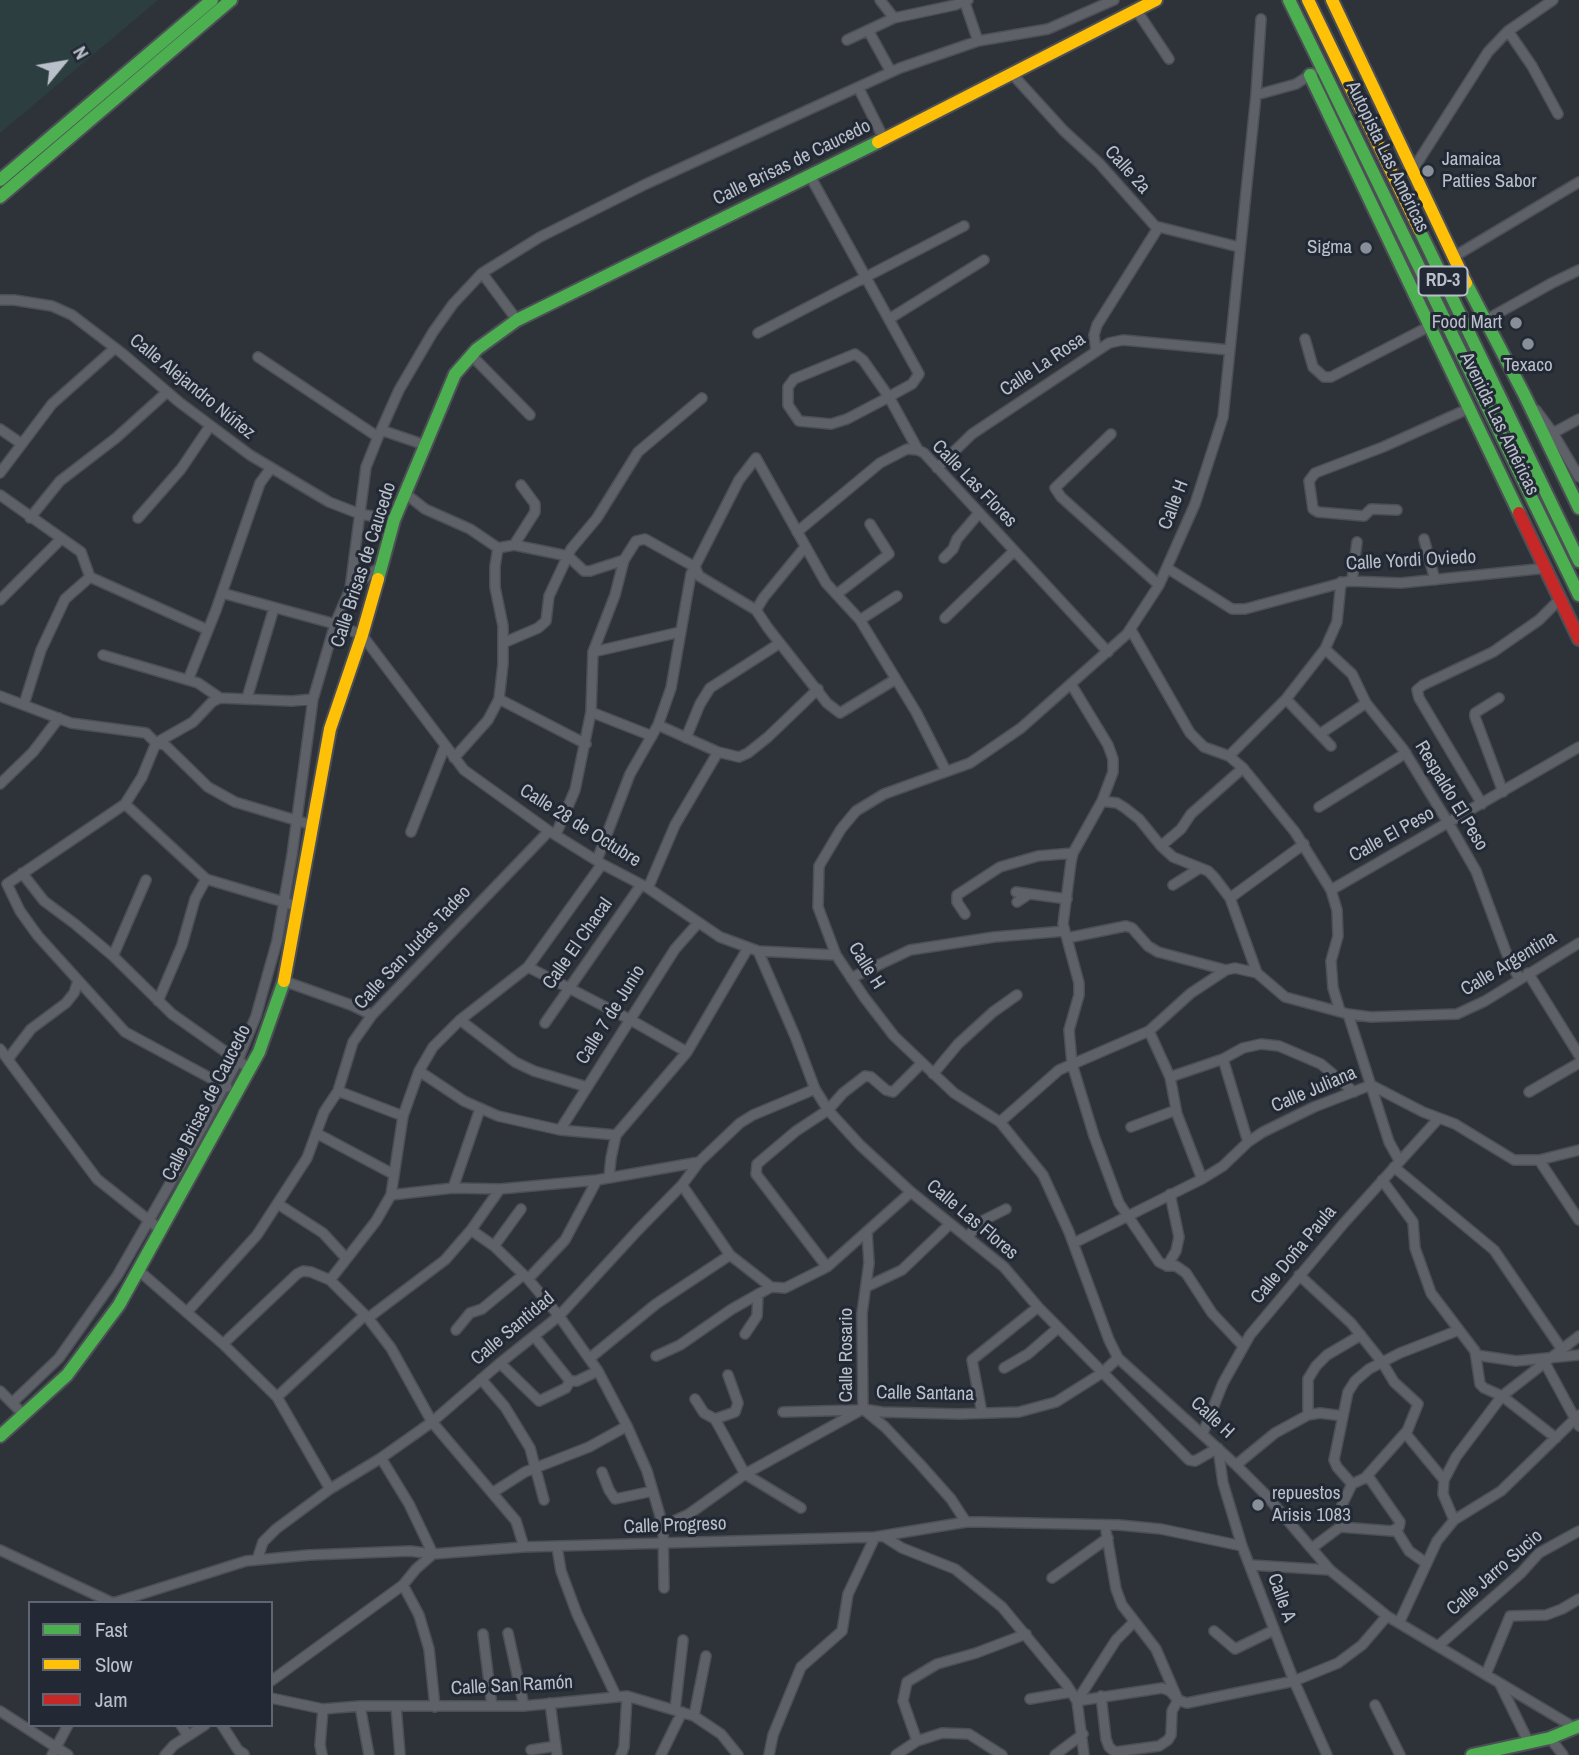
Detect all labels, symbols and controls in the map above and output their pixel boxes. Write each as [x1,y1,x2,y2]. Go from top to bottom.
north arrow [28,28,98,98]
text: N [67,41,95,64]
street label: Autopista Las Américas [1340,78,1434,236]
street label: Calle Brisas de Caucedo [710,115,874,211]
street label: Calle 2a [1099,141,1155,199]
place label: Jamaica Patties Sabor [1442,149,1536,193]
marker: Jamaica Patties Sabor [1420,163,1436,179]
place label: Sigma [1307,237,1352,259]
marker: Sigma [1358,240,1374,256]
road number: RD-3 [1418,267,1468,296]
place label: Food Mart [1432,312,1502,334]
marker: Food Mart [1508,315,1524,331]
street label: Calle La Rosa [996,328,1090,402]
street label: Calle Alejandro Núñez [125,329,259,445]
marker: Texaco [1520,336,1536,352]
street label: Avenida Las Américas [1454,349,1544,499]
place label: Texaco [1503,355,1553,377]
street label: Calle Las Flores [927,436,1021,532]
street label: Calle H [1154,477,1194,533]
street label: Calle Brisas de Caucedo [327,480,401,650]
street label: Calle Yordi Oviedo [1345,546,1477,576]
street label: Respaldo El Peso [1409,737,1493,855]
street label: Calle 28 de Octubre [515,780,645,872]
street label: Calle El Peso [1346,802,1438,868]
street label: Calle San Judas Tadeo [350,882,476,1014]
street label: Calle El Chacal [538,894,618,994]
street label: Calle Argentina [1457,927,1561,1001]
street label: Calle H [843,938,889,994]
street label: Calle 7 de Junio [571,961,651,1069]
street label: Calle Brisas de Caucedo [158,1021,256,1185]
street label: Calle Juliana [1268,1062,1360,1118]
street label: Calle Las Flores [922,1175,1022,1265]
street label: Calle Doña Paula [1246,1201,1342,1309]
street label: Calle Santidad [467,1287,559,1371]
street label: Calle Rosario [836,1308,858,1402]
street label: Calle Santana [876,1382,974,1406]
street label: Calle H [1186,1392,1238,1444]
place label: repuestos Arisis 1083 [1272,1483,1351,1527]
marker: repuestos Arisis 1083 [1250,1497,1266,1513]
street label: Calle Progreso [623,1513,727,1539]
street label: Calle Jarro Sucio [1442,1525,1548,1621]
street label: Calle A [1262,1571,1300,1625]
legend [28,1601,273,1727]
text: Fast [95,1615,128,1644]
text: Slow [95,1650,132,1679]
street label: Calle San Ramón [450,1671,574,1701]
text: Jam [95,1685,128,1714]

